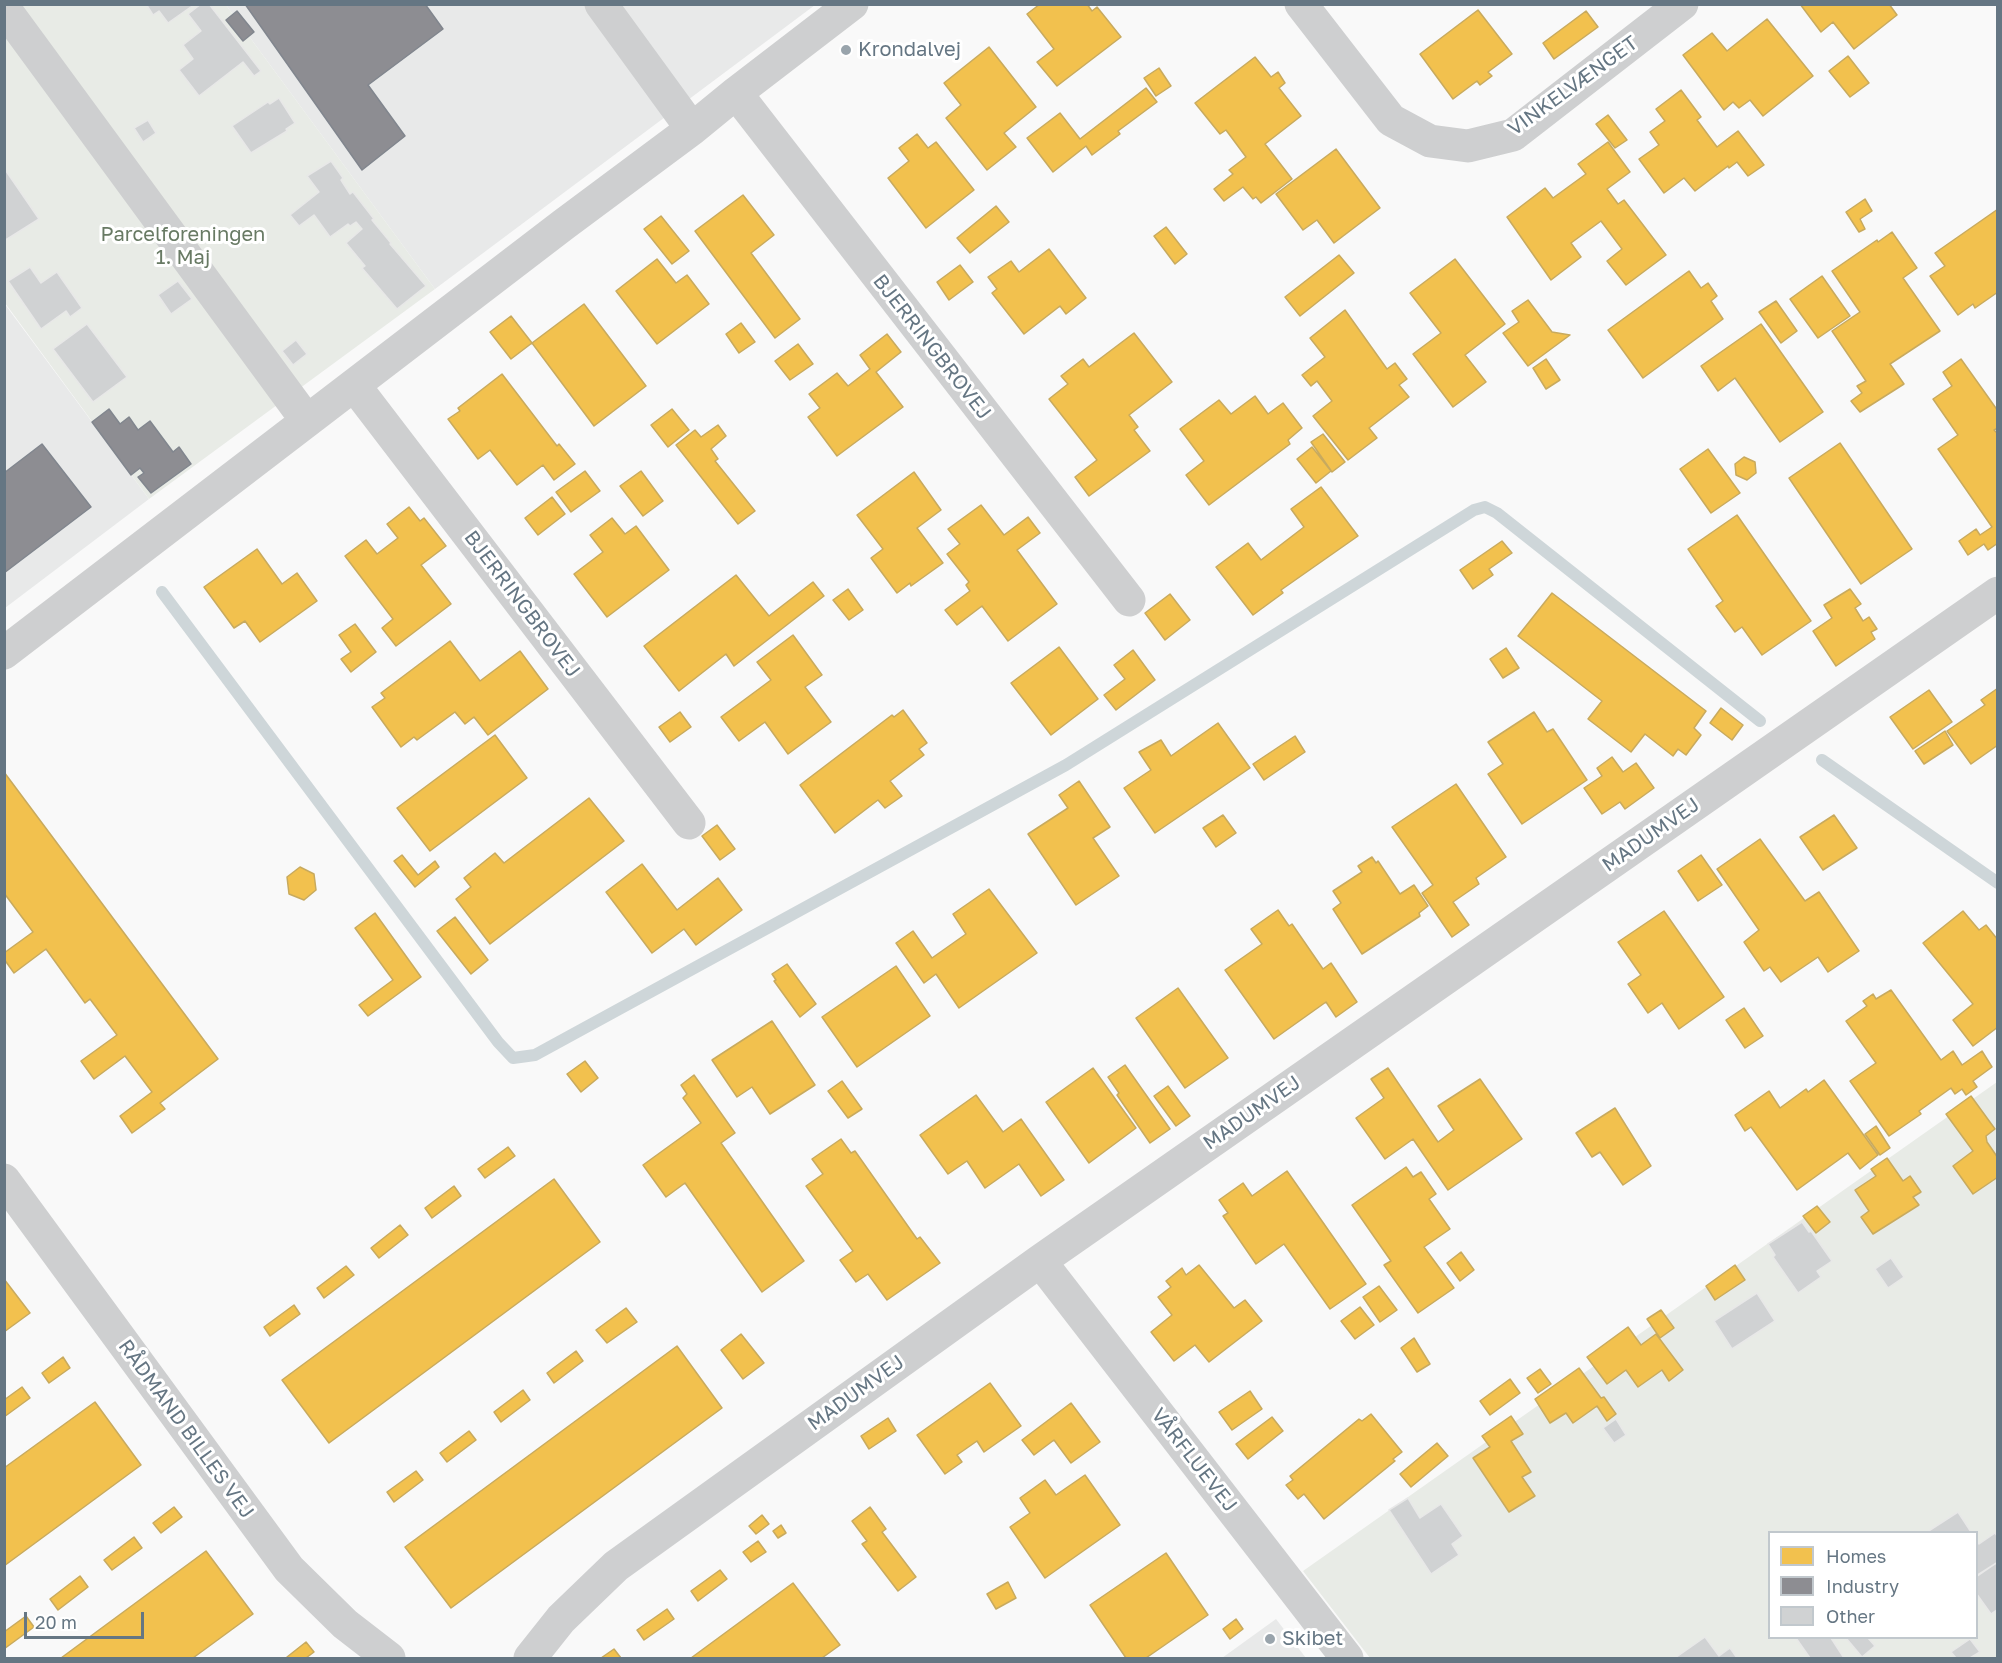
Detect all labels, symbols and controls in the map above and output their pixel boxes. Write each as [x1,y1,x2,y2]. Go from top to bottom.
street label: VINKELVÆNGET [1503,31,1643,141]
place label: Krondalvej [858,38,961,62]
marker: Krondalvej [839,43,853,57]
park label: Parcelforeningen 1. Maj [101,223,265,270]
street label: BJERRINGBROVEJ [868,270,996,424]
street label: BJERRINGBROVEJ [459,526,585,682]
street label: MADUMVEJ [1598,793,1704,877]
street label: MADUMVEJ [1199,1071,1305,1155]
street label: RÅDMAND BILLES VEJ [113,1335,259,1523]
street label: MADUMVEJ [803,1350,909,1436]
street label: VÅRFLUEVEJ [1146,1403,1242,1517]
legend [1768,1531,1978,1639]
text: Homes [1826,1545,1886,1567]
text: Industry [1826,1575,1899,1597]
scale bar [27,1600,147,1638]
text: Other [1826,1605,1875,1627]
text: 20 m [35,1611,77,1633]
place label: Skibet [1282,1627,1343,1651]
marker: Skibet [1263,1632,1277,1646]

